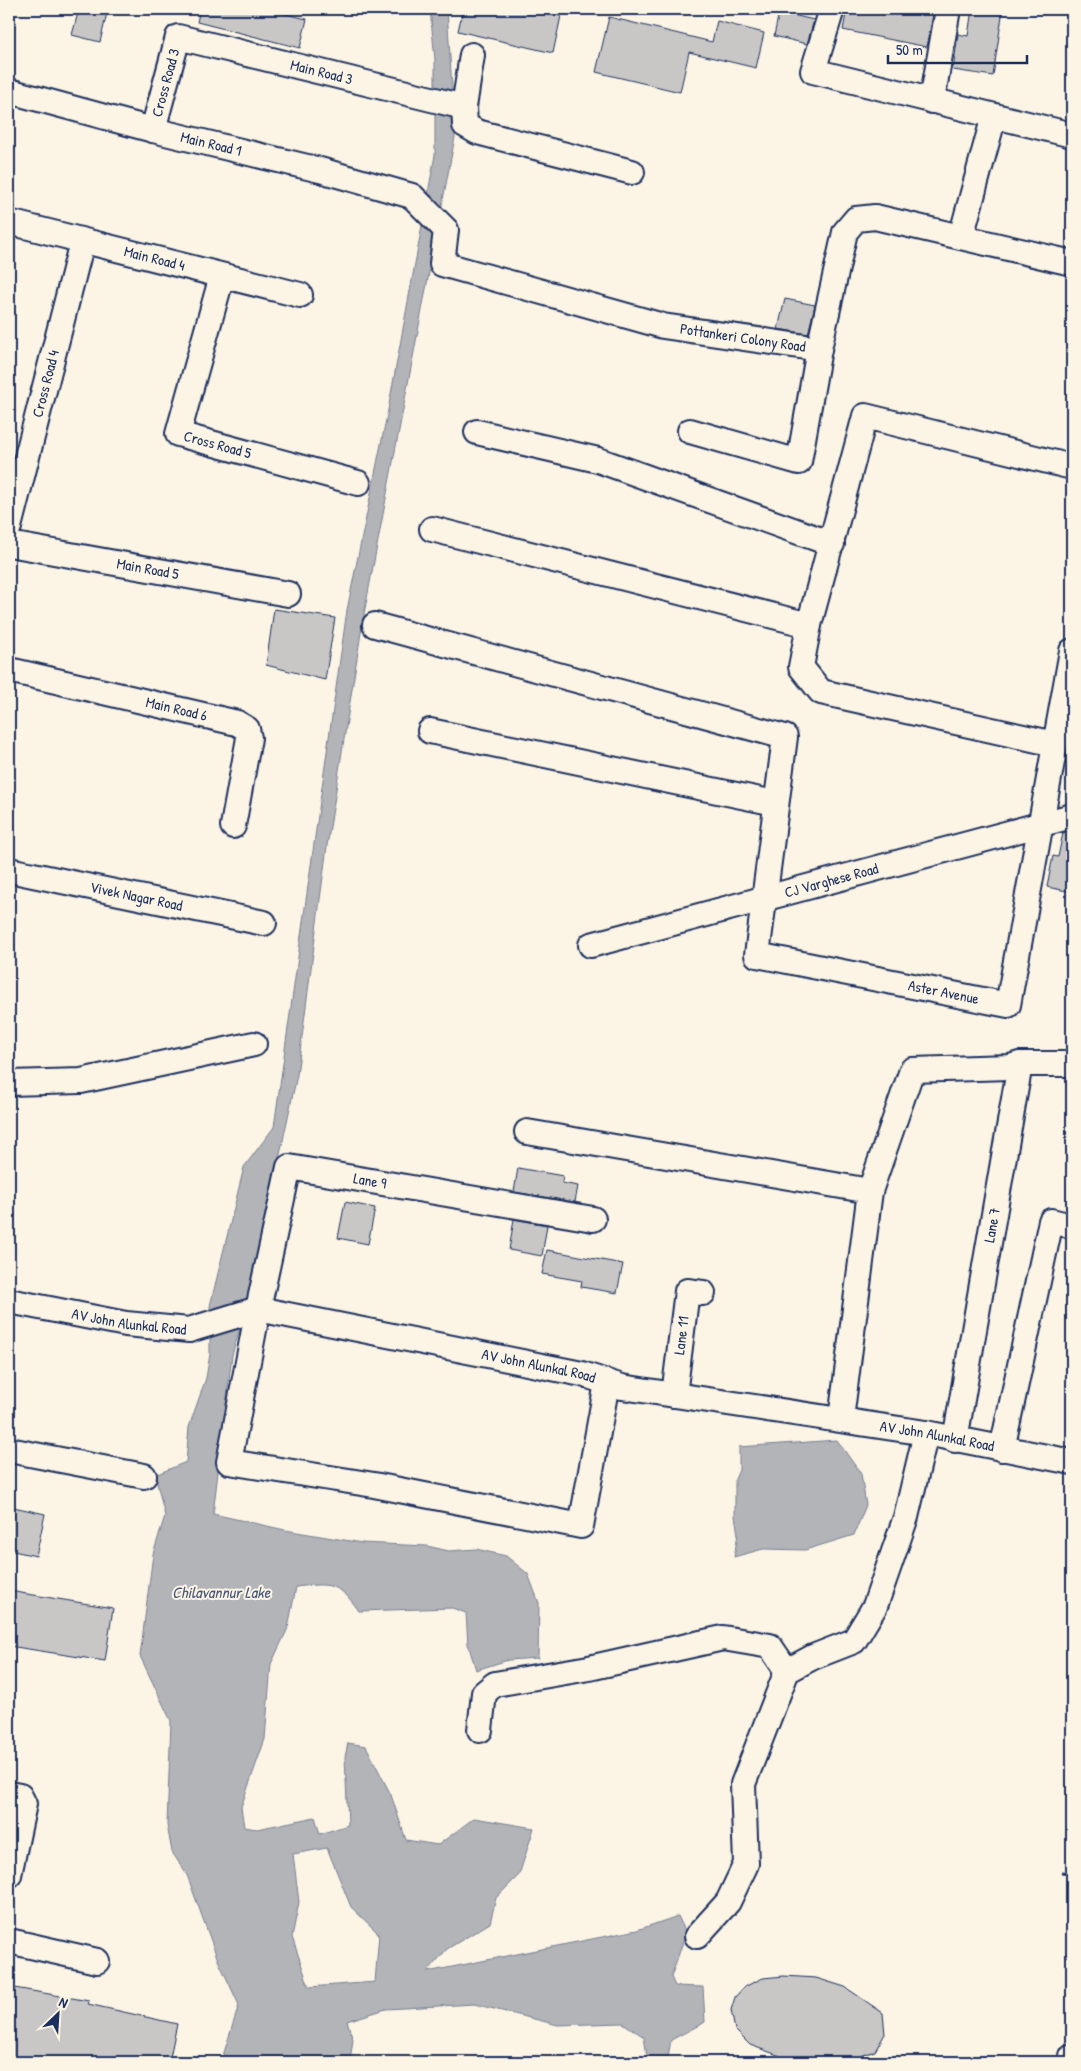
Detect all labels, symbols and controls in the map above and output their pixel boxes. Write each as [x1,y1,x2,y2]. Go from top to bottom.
scale bar [888,32,1027,64]
text: 50 m [896,39,923,60]
street label: Cross Road 3 [146,46,185,119]
street label: Main Road 3 [288,54,355,89]
street label: Main Road 1 [179,126,244,161]
street label: Main Road 4 [122,240,188,276]
street label: Pottankeri Colony Road [679,318,807,357]
street label: Cross Road 4 [27,347,64,419]
street label: Cross Road 5 [181,425,255,464]
street label: Main Road 5 [115,553,181,584]
street label: Main Road 6 [144,691,209,726]
street label: CJ Varghese Road [782,857,881,903]
street label: Vivek Nagar Road [88,876,185,916]
street label: Aster Avenue [906,974,981,1009]
street label: Lane 9 [352,1167,389,1194]
street label: Lane 7 [978,1206,1005,1244]
street label: AV John Alunkal Road [70,1303,188,1340]
street label: Lane 11 [668,1315,694,1356]
street label: AV John Alunkal Road [480,1343,599,1388]
street label: AV John Alunkal Road [879,1415,996,1456]
water label: Chilavannur Lake [172,1581,271,1603]
north arrow [32,1988,82,2038]
text: N [56,1992,72,2012]

